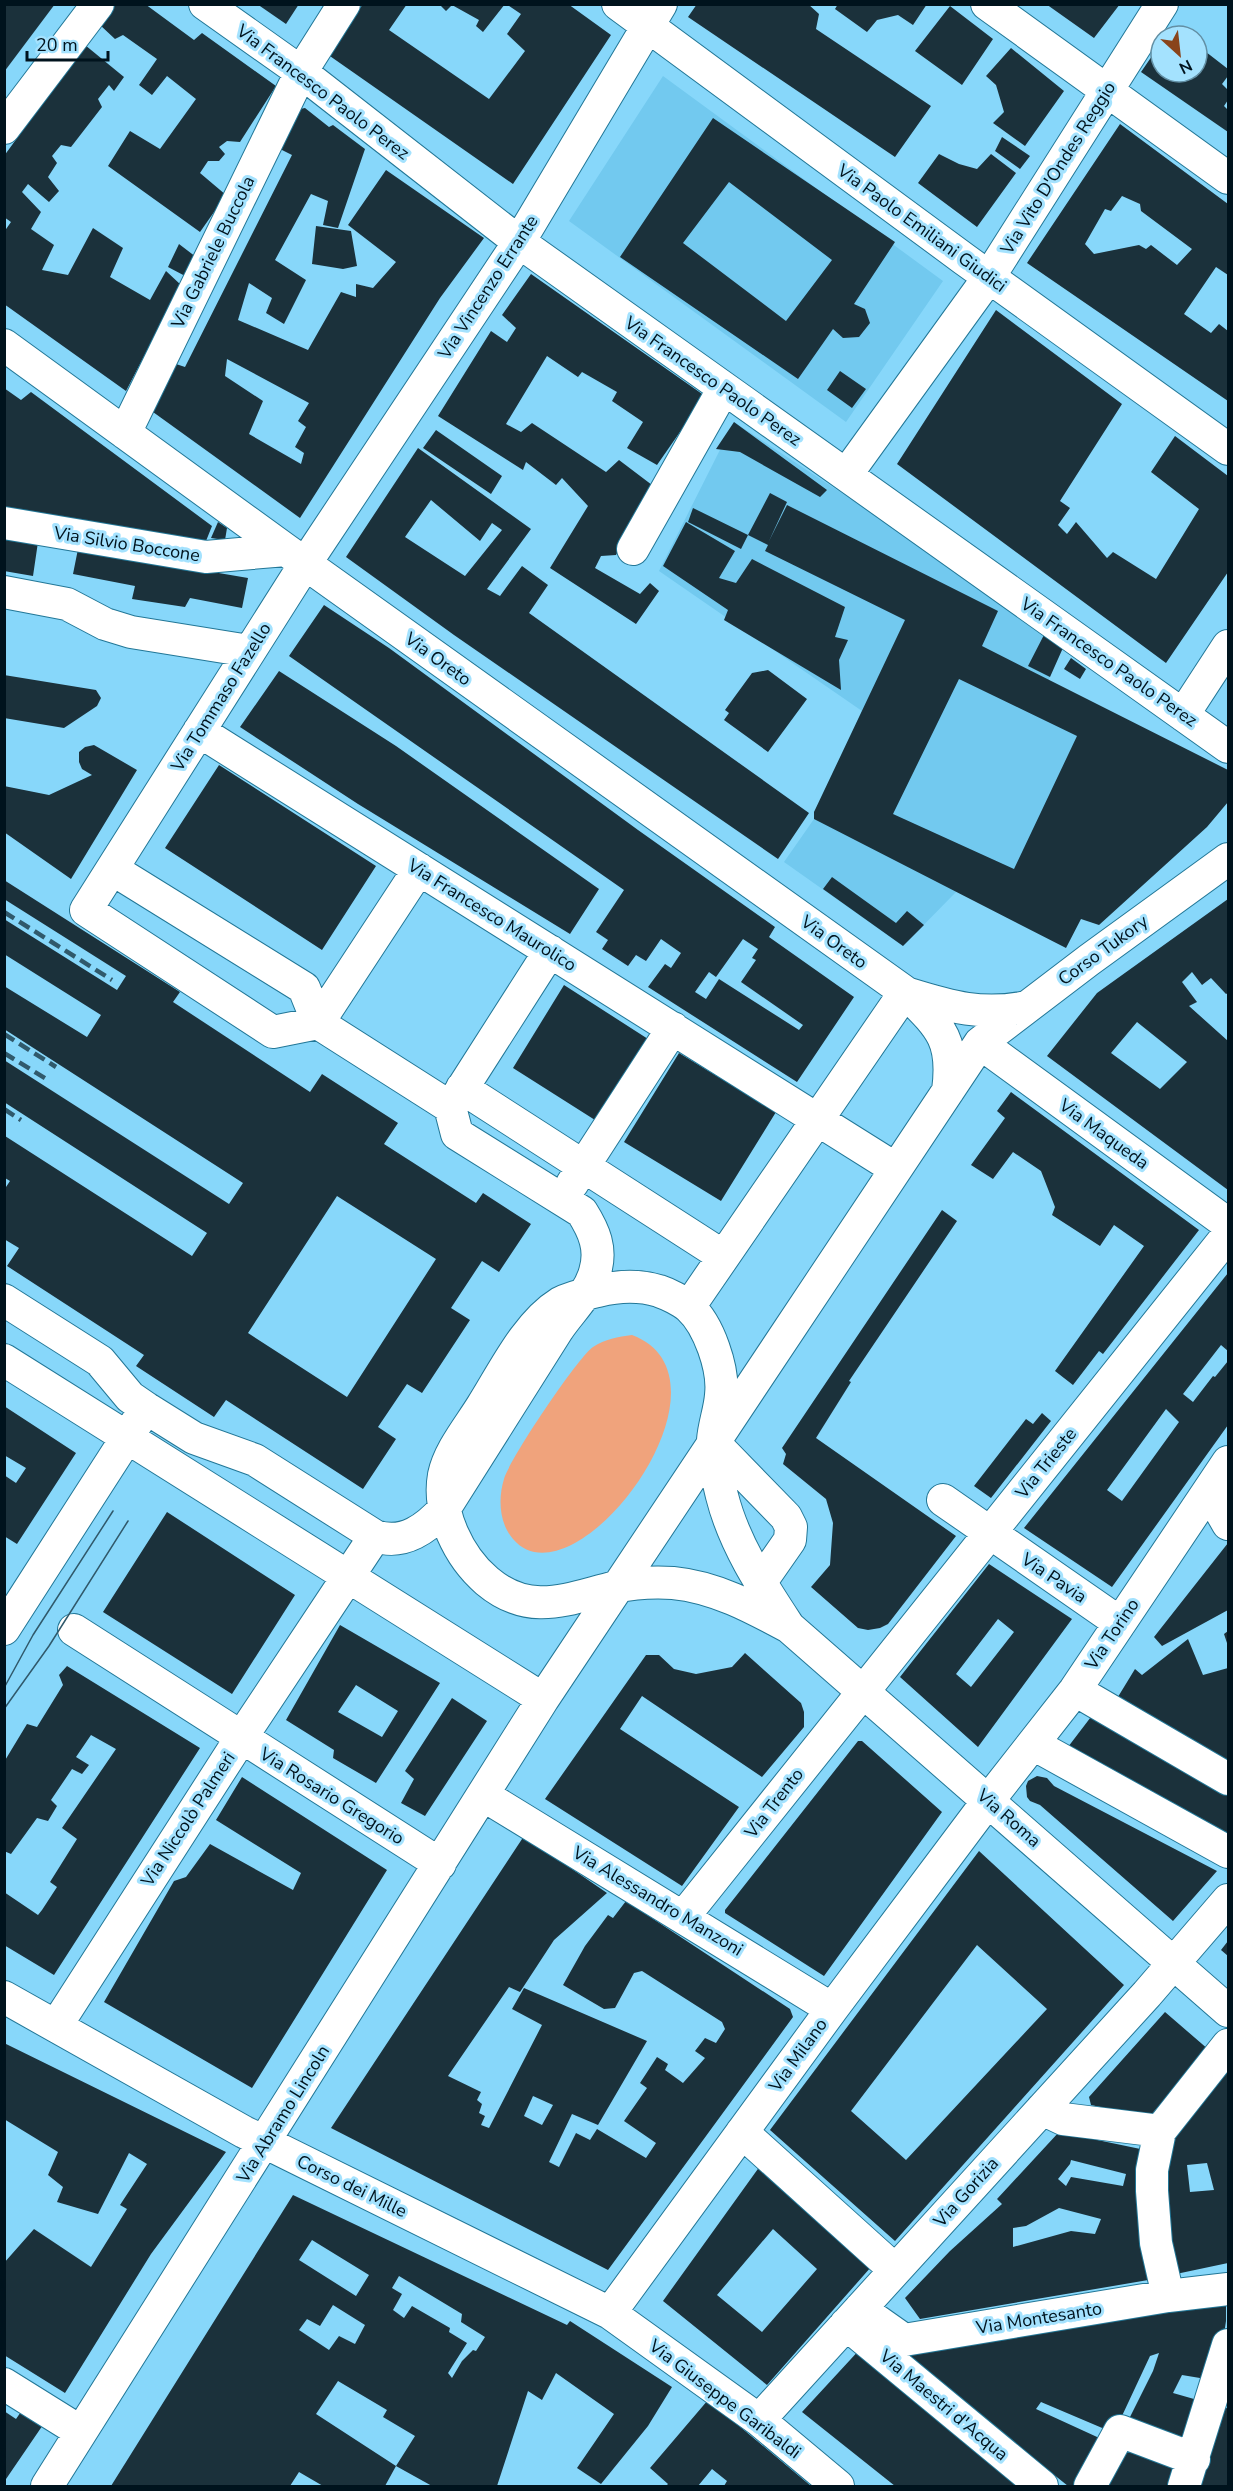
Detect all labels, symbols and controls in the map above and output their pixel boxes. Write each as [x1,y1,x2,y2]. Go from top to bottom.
street label: Via Francesco Paolo Perez [231,18,414,165]
scale bar [27,24,108,62]
north arrow [1149,24,1209,84]
text: 20 m [36,33,78,57]
text: N [1175,54,1196,79]
street label: Via Vito D'Ondes Reggio [994,77,1121,260]
street label: Via Paolo Emiliani Giudici [832,158,1011,298]
street label: Via Gabriele Buccola [165,172,260,333]
street label: Via Vincenzo Errante [432,210,544,364]
street label: Via Francesco Paolo Perez [619,310,806,451]
street label: Via Silvio Boccone [51,520,202,567]
street label: Via Francesco Paolo Perez [1015,591,1202,732]
street label: Via Tommaso Fazello [165,618,277,777]
street label: Via Oreto [399,626,476,691]
street label: Via Francesco Maurolico [402,853,581,977]
street label: Via Oreto [795,909,872,974]
street label: Corso Tukory [1053,909,1153,991]
street label: Via Maqueda [1053,1093,1154,1175]
street label: Via Trieste [1009,1423,1082,1504]
street label: Via Pavia [1016,1547,1091,1609]
street label: Via Torino [1079,1594,1145,1675]
street label: Via Rosario Gregorio [254,1741,409,1850]
street label: Via Niccolò Palmeri [135,1747,241,1892]
street label: Via Trento [739,1763,809,1844]
street label: Via Roma [971,1783,1046,1852]
street label: Via Alessandro Manzoni [567,1840,748,1961]
street label: Via Milano [763,2013,833,2097]
street label: Via Abramo Lincoln [230,2041,335,2188]
street label: Corso dei Mille [293,2149,411,2223]
street label: Via Gorizia [927,2152,1004,2233]
street label: Via Montesanto [974,2296,1103,2340]
street label: Via Giuseppe Garibaldi [643,2333,806,2464]
street label: Via Maestri d'Acqua [874,2343,1013,2466]

